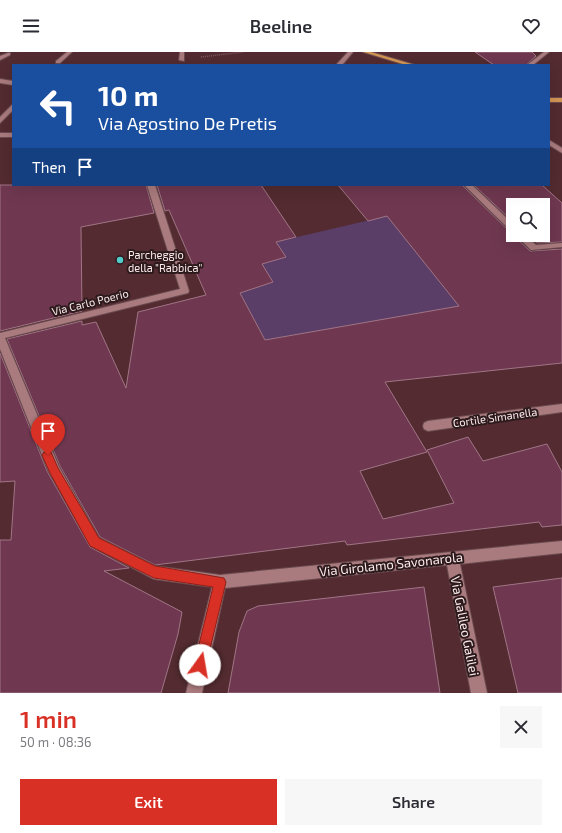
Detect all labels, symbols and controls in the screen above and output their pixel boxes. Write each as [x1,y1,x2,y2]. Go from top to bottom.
icon: menu [20,15,42,37]
text: Beeline [250,15,312,37]
icon: heart [520,15,542,37]
text: 10 m [98,78,158,112]
icon: left [32,80,84,132]
text: Via Agostino De Pretis [98,112,277,134]
icon: arrive [74,156,96,178]
text: Then [32,158,66,176]
map controls [506,198,550,242]
button: search [506,198,550,242]
place label: Parcheggio della "Rabbica" [128,248,202,274]
marker: Parcheggio della "Rabbica" [115,255,125,265]
street label: Via Carlo Poerio [50,286,130,318]
street label: Cortile Simanella [452,405,538,429]
pin [31,414,65,455]
icon: arrive [37,420,59,442]
street label: Via Girolamo Savonarola [318,548,464,580]
street label: Via Galileo Galilei [447,575,483,677]
position arrow [179,644,221,686]
text: 1 min [20,704,77,733]
button: close [500,706,542,748]
text: 50 m · 08:36 [20,734,91,750]
button: Exit [20,779,277,825]
button: Share [285,779,542,825]

